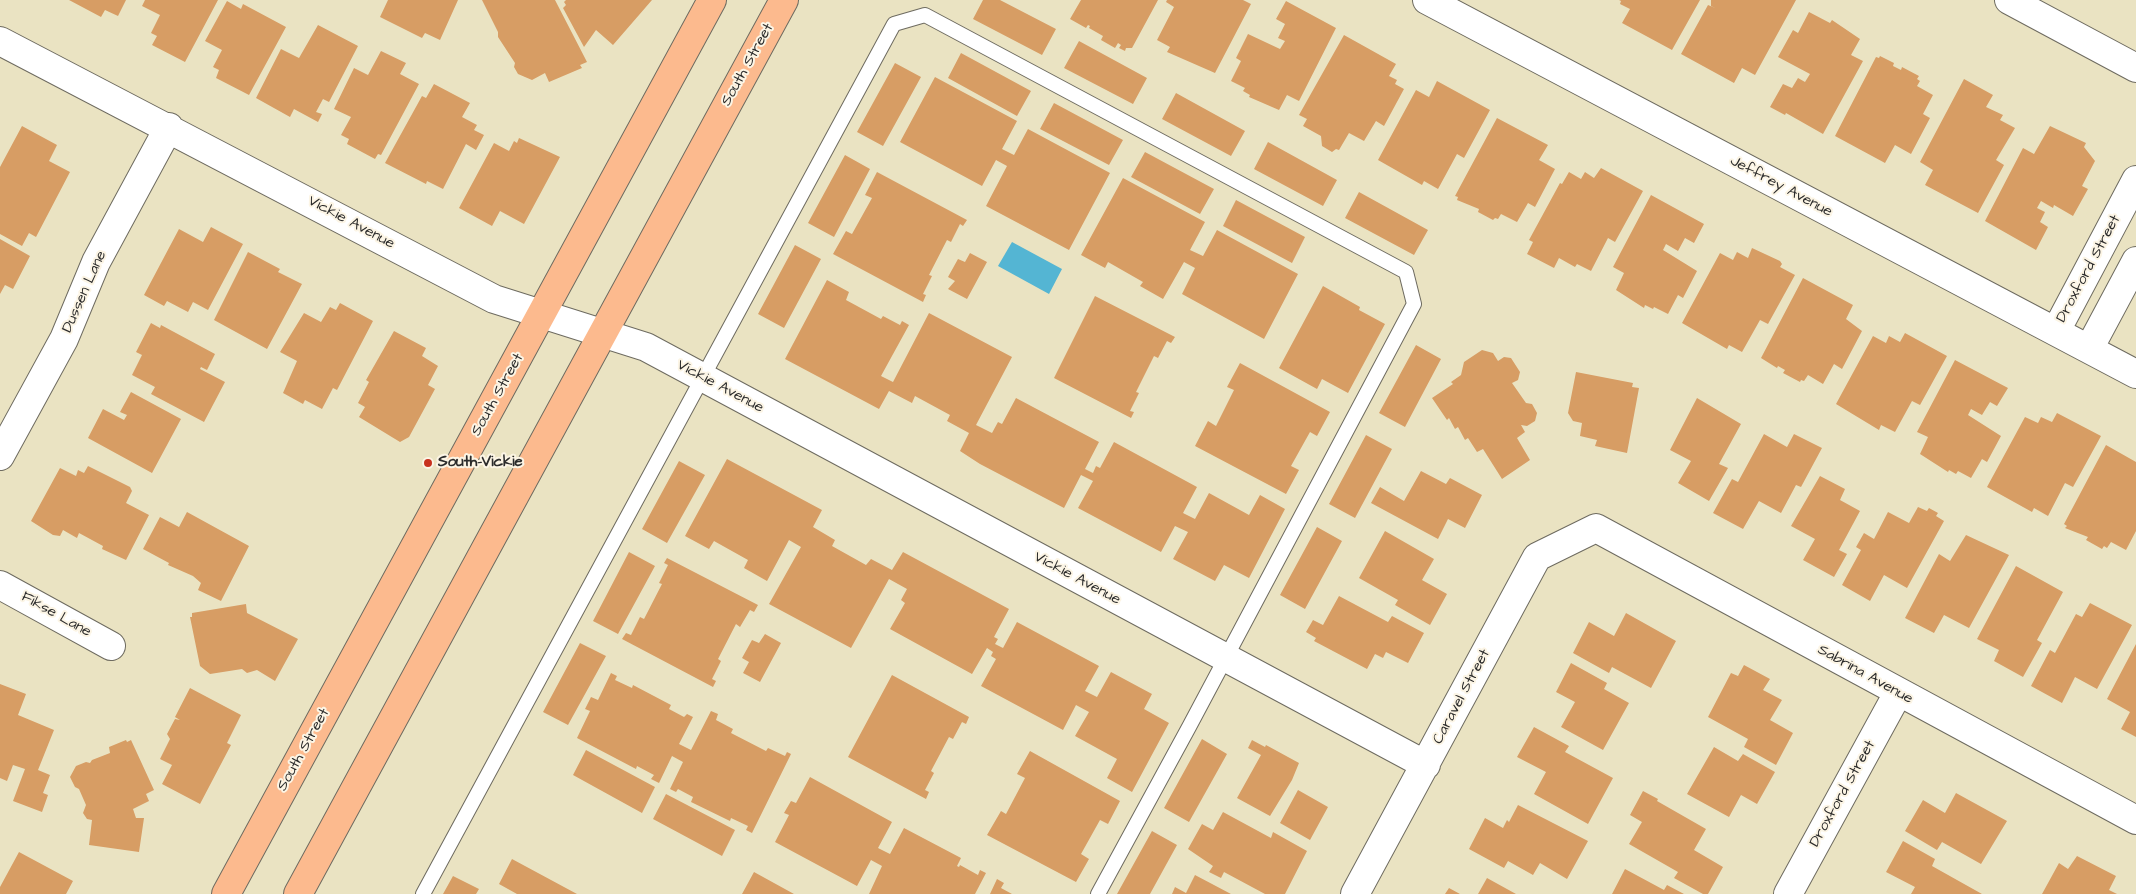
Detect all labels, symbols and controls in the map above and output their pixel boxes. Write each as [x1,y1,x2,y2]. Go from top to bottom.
street label: South Street [718,21,778,109]
street label: Jeffrey Avenue [1727,152,1835,222]
street label: Vickie Avenue [305,193,397,253]
street label: Droxford Street [2053,212,2125,326]
street label: Dussen Lane [59,248,111,336]
street label: South Street [468,351,528,439]
street label: Vickie Avenue [674,357,766,417]
place label: South-Vickie [438,454,523,472]
marker: South-Vickie [422,457,434,469]
street label: Vickie Avenue [1031,549,1123,609]
street label: Fikse Lane [18,588,94,642]
street label: Sabrina Avenue [1814,641,1916,709]
street label: Caravel Street [1429,647,1495,747]
street label: South Street [274,706,334,794]
street label: Droxford Street [1806,738,1880,850]

